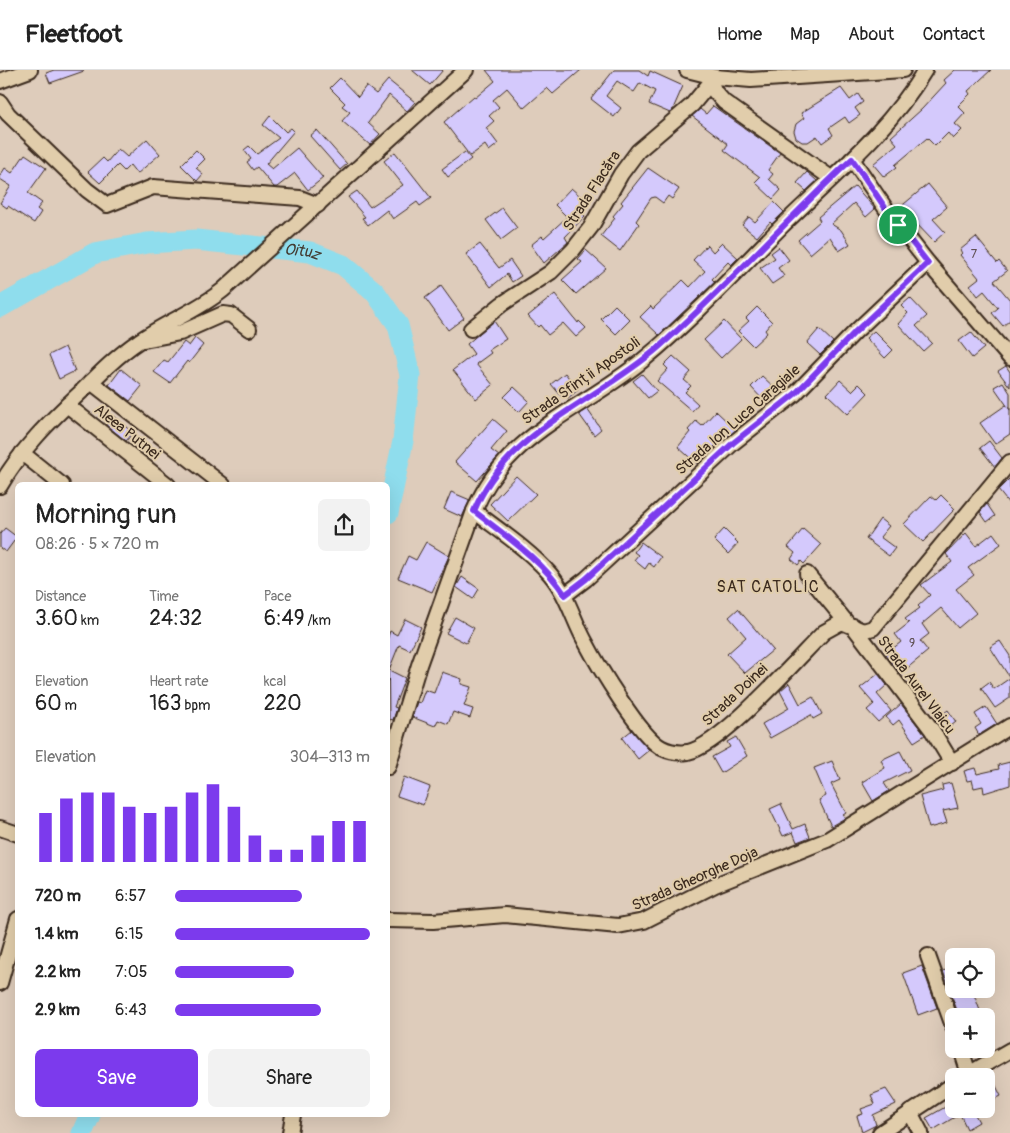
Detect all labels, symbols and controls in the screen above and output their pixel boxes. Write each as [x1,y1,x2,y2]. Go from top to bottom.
text: Fleetfoot [25,20,122,49]
text: Home [717,23,762,46]
text: Map [790,23,820,46]
text: About [848,23,894,46]
text: Contact [922,23,985,46]
street label: Strada Flacăra [559,147,625,235]
pin [877,204,919,246]
icon: arrive [884,211,912,239]
water label: Oituz [283,239,325,266]
house number: 7 [971,247,978,262]
street label: Strada Sfinții Apostoli [518,333,644,429]
street label: Strada Ion Luca Caragiale [672,360,805,479]
street label: Aleea Putnei [90,400,164,464]
text: Morning run [35,497,177,532]
button: share [318,499,370,551]
text: 08:26 · 5 × 720 m [35,534,159,554]
district label: SAT CATOLIC [716,577,820,597]
text: Distance [35,588,86,605]
text: Time [149,588,179,605]
text: Pace [264,588,291,605]
text: 3.60 [35,605,78,632]
text: 24:32 [149,605,202,632]
text: 6:49 [264,605,304,632]
text: km [78,612,99,629]
text: /km [304,612,331,629]
street label: Strada Aurel Vlaicu [873,632,959,738]
house number: 9 [909,636,915,651]
street label: Strada Doinei [698,659,772,730]
text: Elevation [35,673,88,690]
text: Heart rate [149,673,208,690]
text: kcal [264,673,286,690]
text: 60 [35,690,62,717]
text: 163 [149,690,181,717]
text: 220 [264,690,301,717]
text: m [62,697,77,714]
text: bpm [181,697,210,714]
text: Elevation [35,747,96,767]
text: 304–313 m [290,747,370,767]
street label: Strada Gheorghe Doja [629,843,761,915]
text: 720 m [35,886,81,906]
text: 6:57 [115,886,146,906]
text: 1.4 km [35,924,78,944]
text: 6:15 [115,924,144,944]
map controls [945,948,995,1118]
button: locate [945,948,995,998]
text: 2.2 km [35,962,81,982]
text: 7:05 [115,962,147,982]
text: 2.9 km [35,1000,80,1020]
text: 6:43 [115,1000,147,1020]
button: + [945,1008,995,1058]
button: Save [35,1049,198,1107]
button: Share [208,1049,370,1107]
button: − [945,1068,995,1118]

